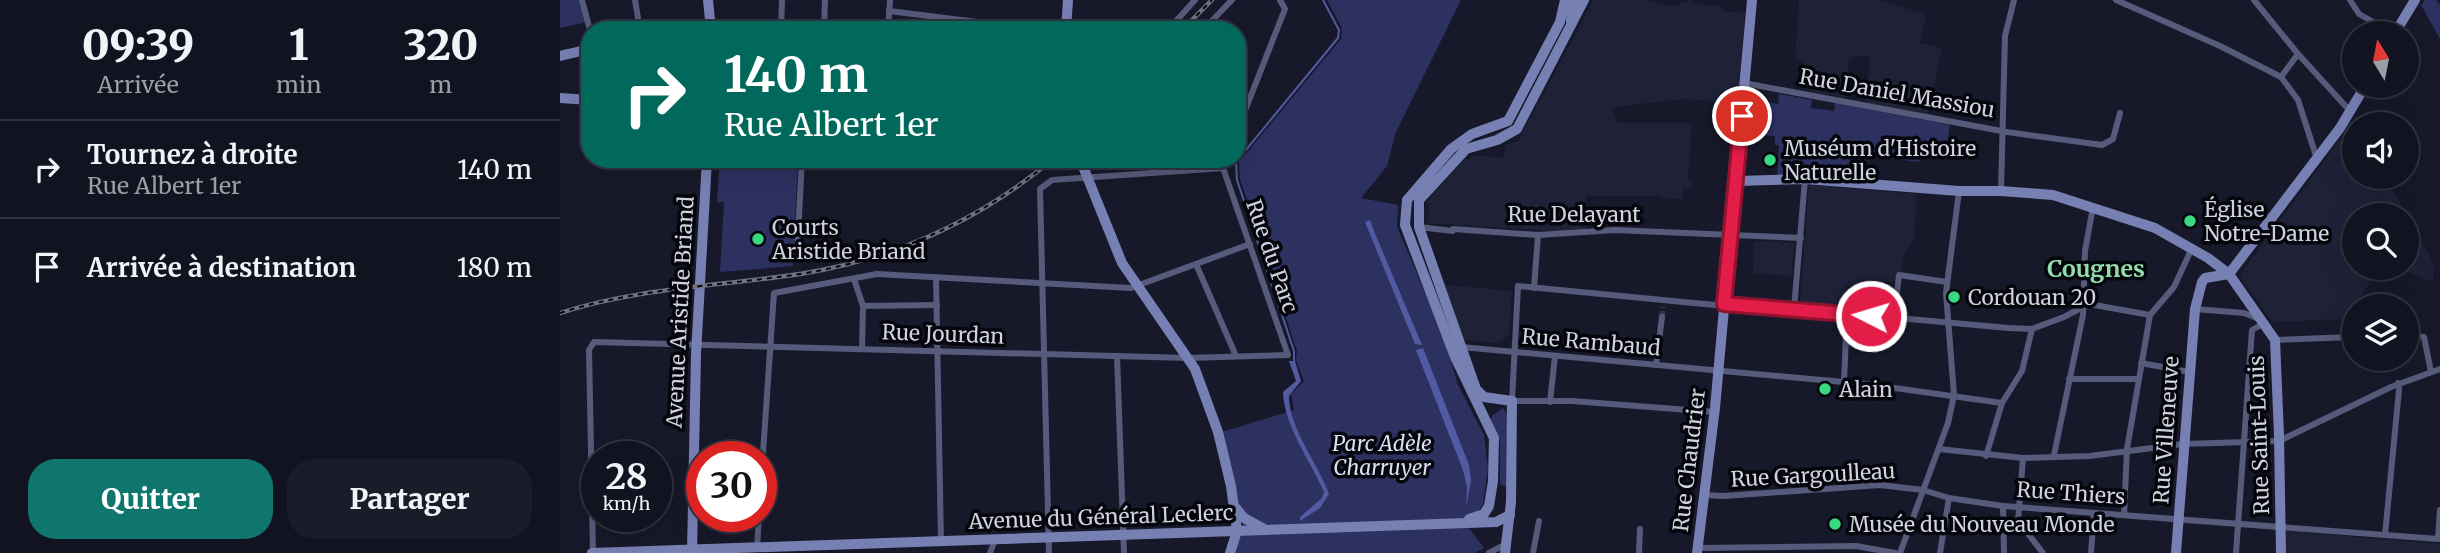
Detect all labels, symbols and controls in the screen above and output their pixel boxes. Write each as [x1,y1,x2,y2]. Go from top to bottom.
text: 09:39 [82,19,194,71]
text: 1 [289,19,309,71]
text: 320 [403,19,478,71]
north arrow [2342,21,2418,98]
map controls [2342,21,2419,371]
text: 140 m [724,44,868,105]
icon: right [609,49,700,140]
street label: Rue Daniel Massiou [1797,63,1997,123]
text: Arrivée [97,70,179,99]
text: min [276,70,321,99]
text: m [429,70,452,99]
pin [1712,86,1772,146]
icon: arrive [1723,97,1761,135]
text: Rue Albert 1er [724,105,939,145]
button: sound [2342,112,2419,189]
place label: Muséum d'Histoire Naturelle [1784,135,1976,186]
text: Tournez à droite [87,138,298,171]
icon: right [28,150,66,188]
marker: Muséum d'Histoire Naturelle [1762,152,1778,168]
text: 140 m [457,153,532,186]
text: Rue Albert 1er [87,171,241,200]
street label: Avenue Aristide Briand [660,195,700,430]
place label: Église Notre-Dame [2204,195,2329,247]
street label: Rue du Parc [1240,196,1304,316]
street label: Rue Delayant [1508,201,1640,228]
button: search [2342,203,2419,280]
marker: Église Notre-Dame [2182,213,2198,229]
place label: Courts Aristide Briand [771,214,926,265]
marker: Courts Aristide Briand [750,231,766,247]
icon: arrive [28,248,66,286]
text: Arrivée à destination [87,251,356,284]
text: 180 m [457,251,532,284]
district label: Cougnes [2047,254,2145,283]
position arrow [1834,279,1908,353]
place label: Cordouan 20 [1968,284,2096,311]
marker: Cordouan 20 [1946,289,1962,305]
button: layers [2342,294,2419,371]
street label: Rue Jourdan [881,318,1005,350]
street label: Rue Rambaud [1520,322,1662,362]
street label: Rue Villeneuve [2147,355,2185,505]
street label: Rue Saint-Louis [2243,355,2275,515]
place label: Alain [1838,376,1893,403]
marker: Alain [1817,381,1833,397]
street label: Rue Chaudrier [1667,387,1711,533]
park label: Parc Adèle Charruyer [1332,430,1432,481]
speed limit sign: 30 [686,441,777,532]
text: 28 [605,455,648,499]
street label: Rue Gargoulleau [1730,457,1896,493]
button: Quitter [28,459,273,539]
button: Partager [287,459,532,539]
street label: Rue Thiers [2016,476,2126,510]
text: km/h [603,492,650,515]
street label: Avenue du Général Leclerc [967,499,1234,535]
place label: Musée du Nouveau Monde [1849,511,2115,538]
marker: Musée du Nouveau Monde [1827,516,1843,532]

